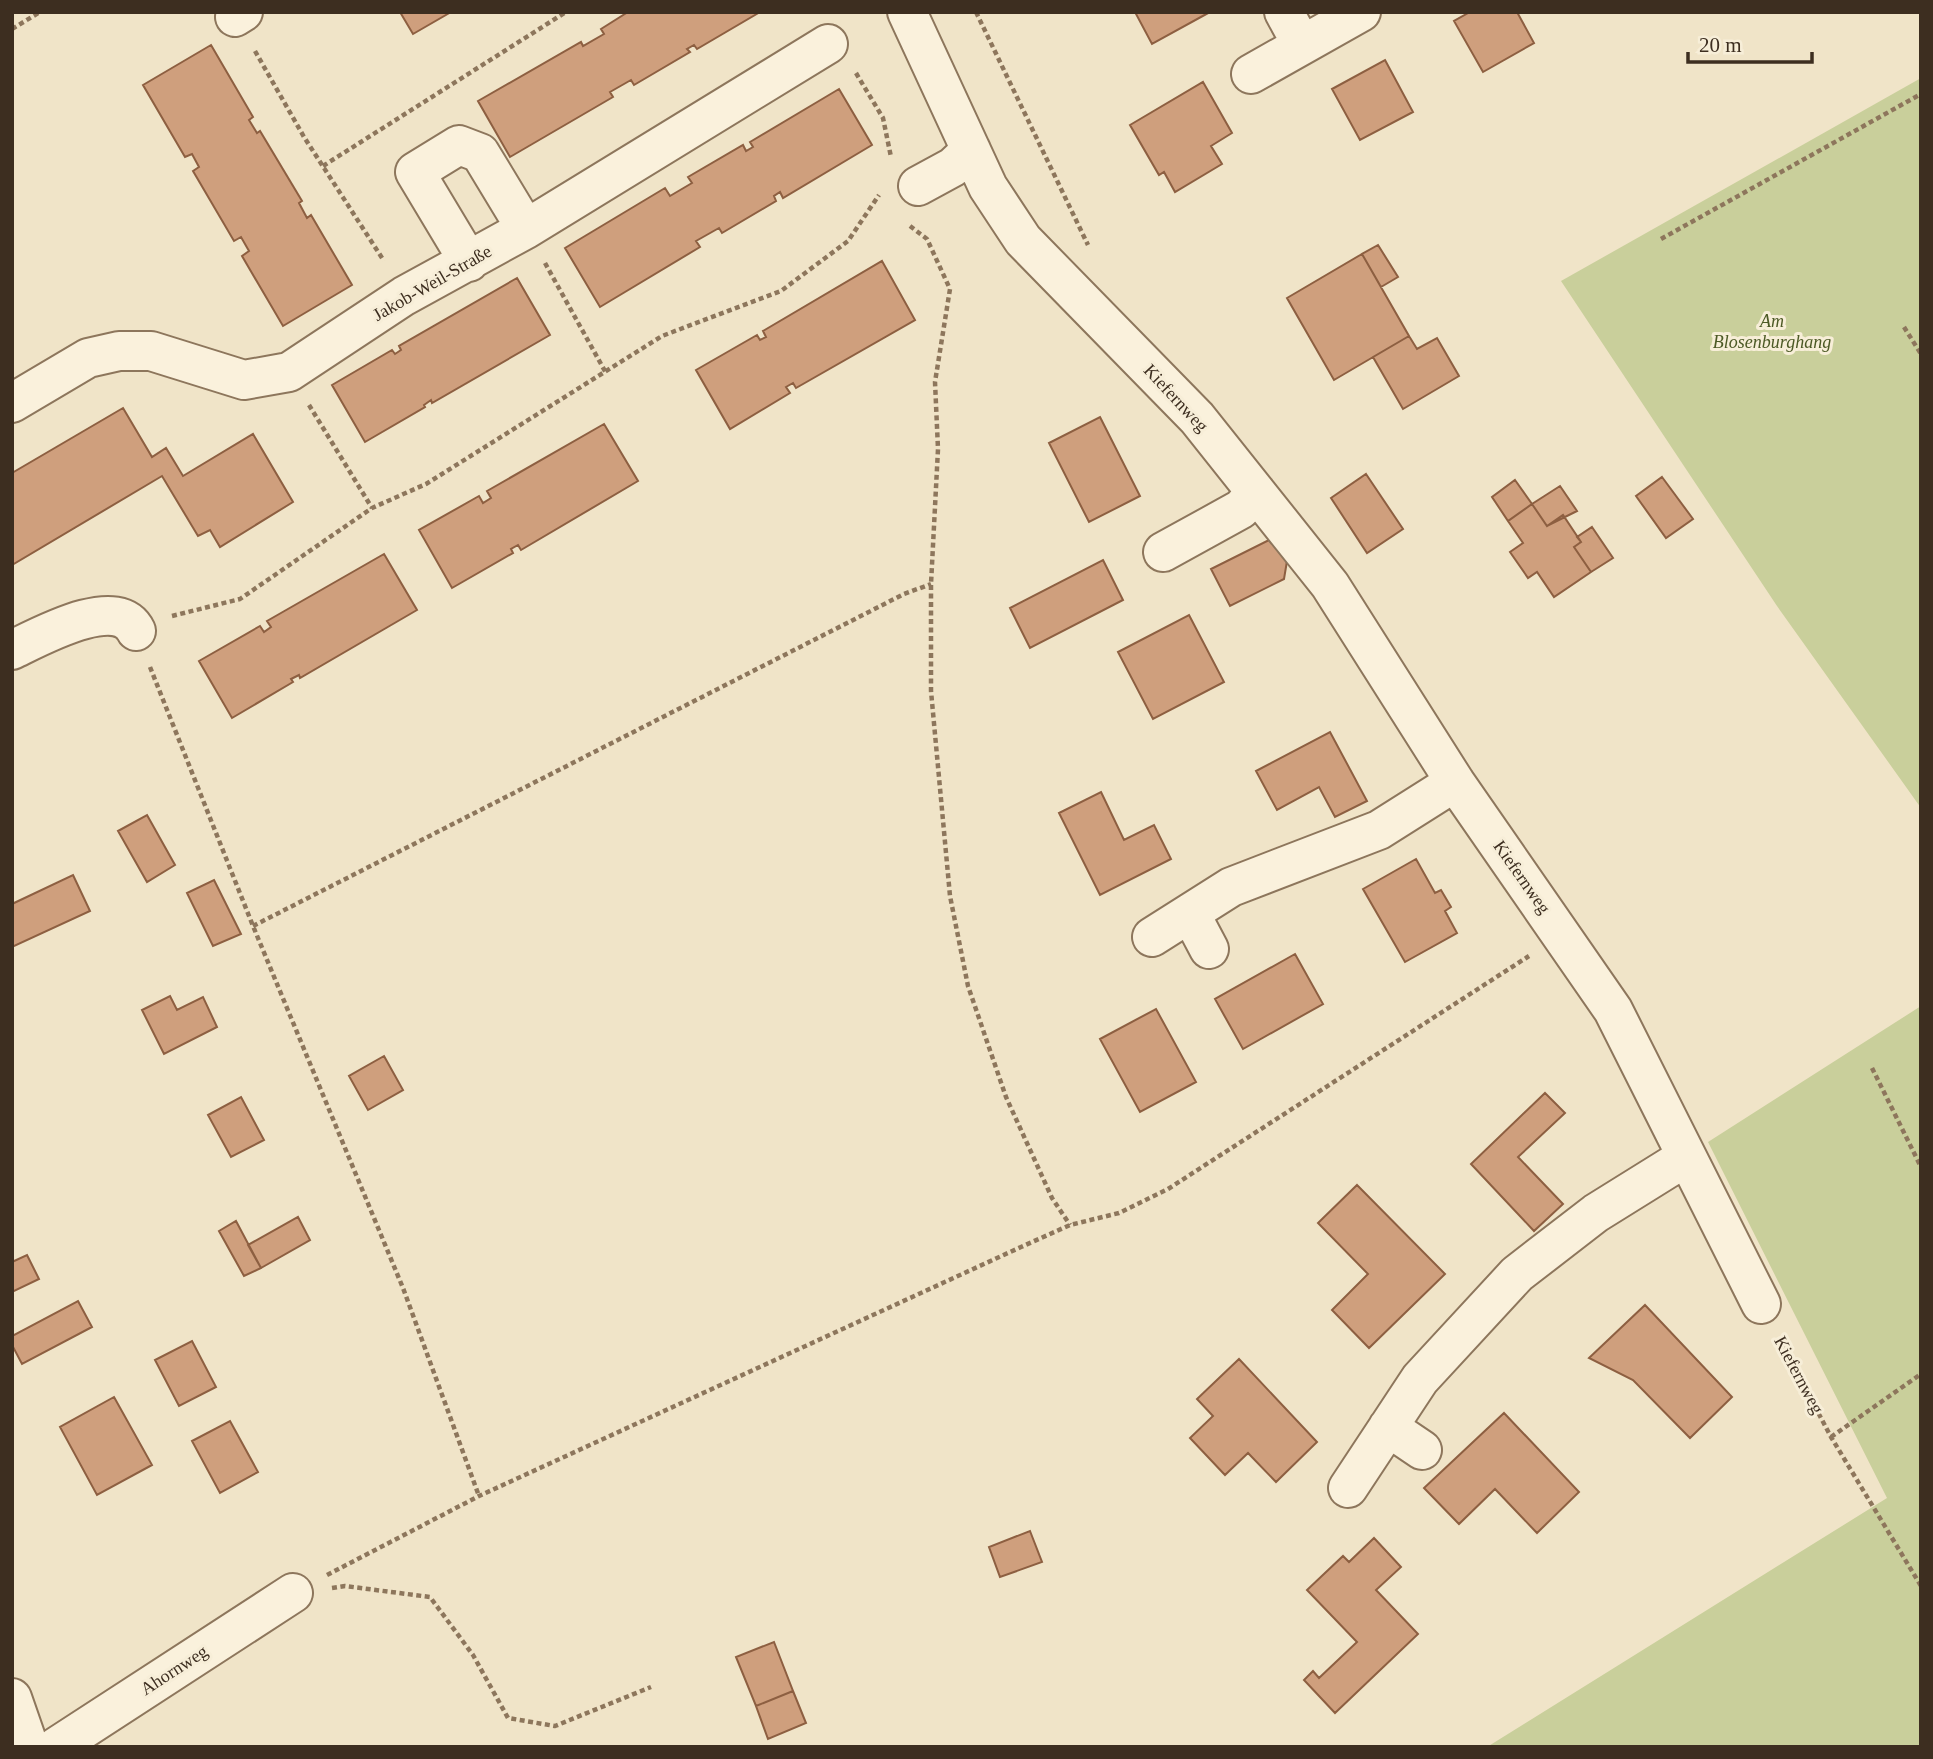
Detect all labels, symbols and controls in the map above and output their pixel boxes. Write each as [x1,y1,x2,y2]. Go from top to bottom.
scale bar [1688,21,1812,65]
text: 20 m [1699,33,1742,57]
street label: Jakob-Weil-Straße [369,241,495,325]
park label: Am Blosenburghang [1713,311,1831,352]
street label: Kiefernweg [1140,360,1212,436]
street label: Kiefernweg [1489,836,1555,918]
street label: Kiefernweg [1770,1333,1828,1417]
street label: Ahornweg [137,1641,211,1699]

